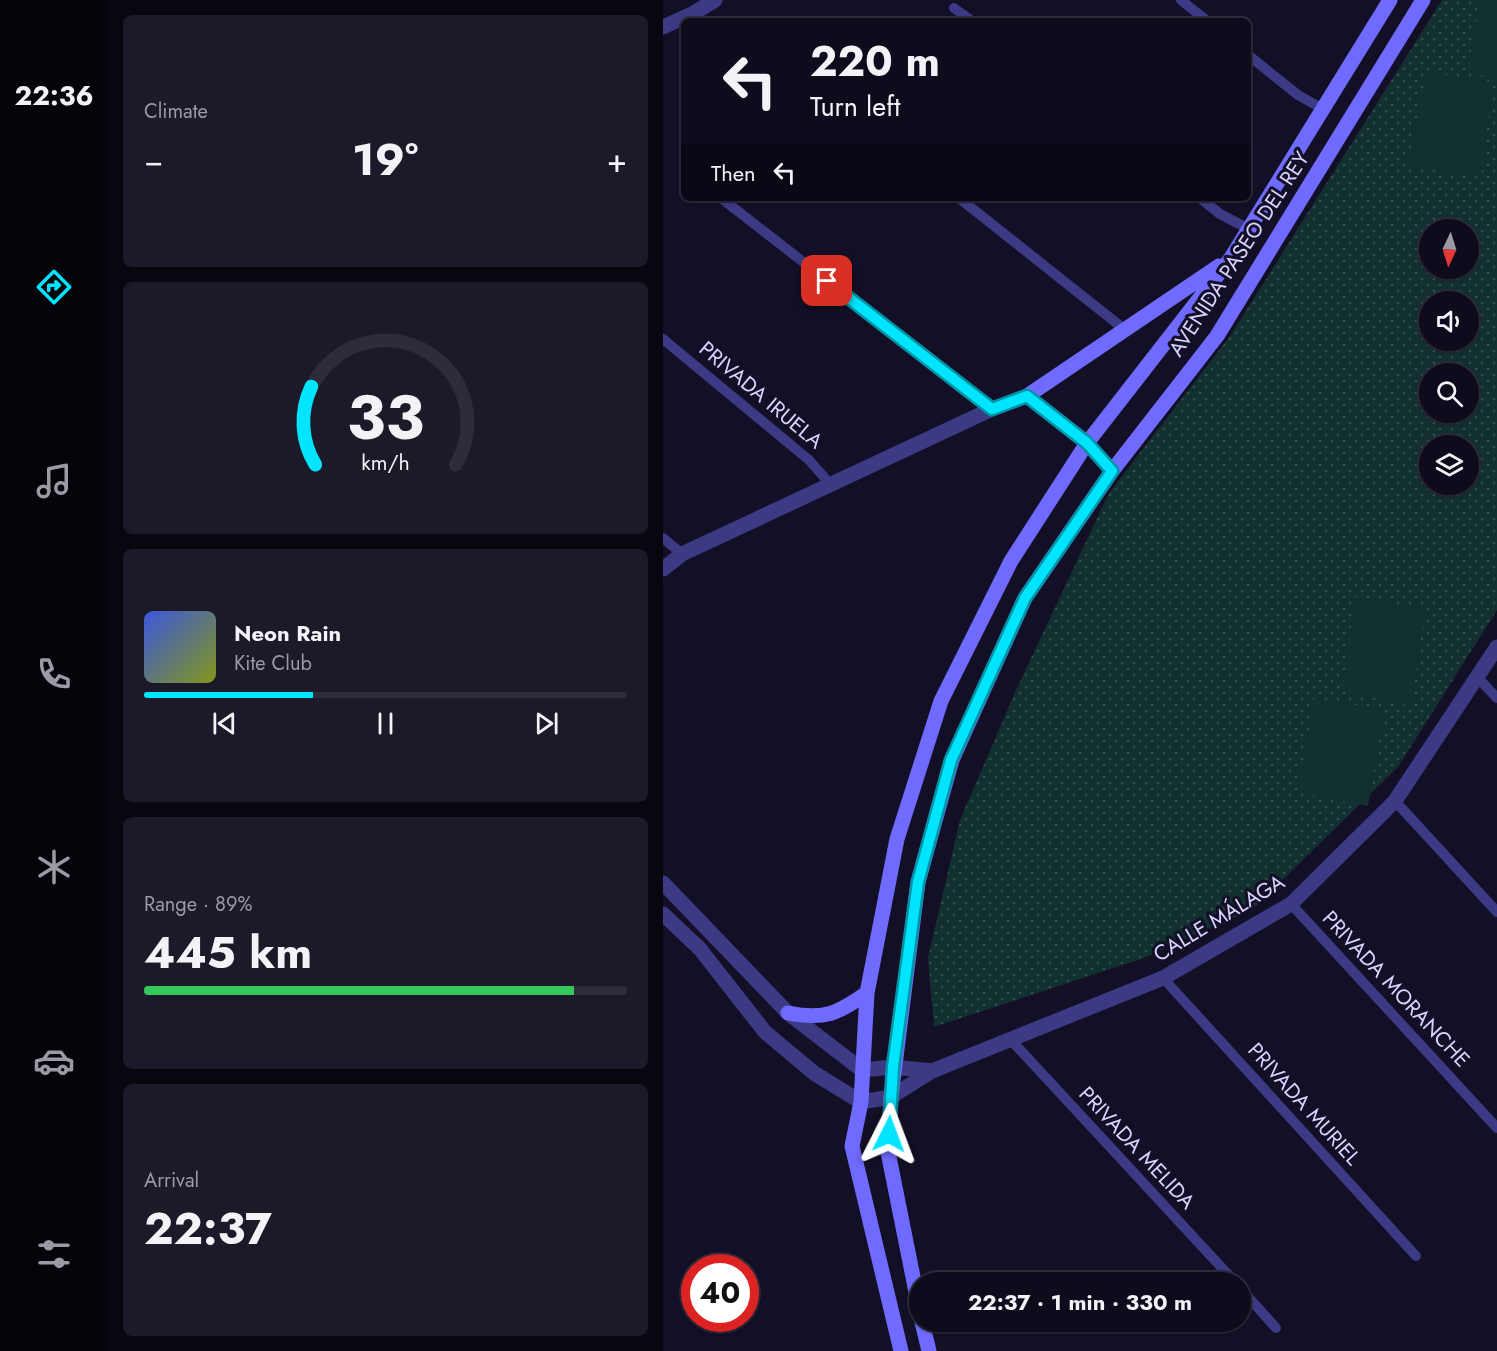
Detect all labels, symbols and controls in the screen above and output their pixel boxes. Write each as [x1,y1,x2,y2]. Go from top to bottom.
text: 220 m [810,31,940,92]
icon: left [711,42,789,120]
text: 22:36 [15,76,93,115]
text: Turn left [810,87,900,126]
text: Climate [144,97,208,126]
text: 19° [352,127,418,192]
text: − [144,137,163,184]
text: + [607,137,627,184]
street label: AVENIDA PASEO DEL REY [1161,145,1317,362]
icon: left [768,156,801,189]
text: Then [711,157,756,189]
north arrow [1419,219,1479,279]
map controls [1419,219,1479,495]
pin [801,255,852,306]
icon: arrive [810,264,843,297]
icon: directions [33,266,75,308]
button: sound [1419,291,1479,351]
street label: PRIVADA IRUELA [693,334,829,456]
button: search [1419,363,1479,423]
text: 33 [347,372,424,462]
button: layers [1419,435,1479,495]
text: km/h [361,448,410,479]
icon: music [33,460,75,502]
text: Neon Rain [234,617,341,649]
text: Kite Club [234,649,312,678]
icon: phone [33,653,75,695]
icon: previous [208,707,241,740]
icon: pause [369,707,402,740]
icon: next [530,707,563,740]
icon: climate [33,846,75,888]
street label: CALLE MÁLAGA [1148,867,1290,969]
text: Range · 89% [144,890,252,919]
street label: PRIVADA MORANCHE [1315,904,1477,1074]
text: 445 km [144,920,312,985]
street label: PRIVADA MURIEL [1241,1036,1368,1172]
icon: car [33,1040,75,1082]
street label: PRIVADA MELIDA [1072,1080,1202,1216]
position arrow [857,1102,921,1166]
text: Arrival [144,1166,199,1195]
text: 22:37 [144,1196,272,1261]
icon: filters [33,1233,75,1275]
speed limit sign: 40 [681,1254,759,1332]
text: 22:37 · 1 min · 330 m [968,1286,1192,1318]

